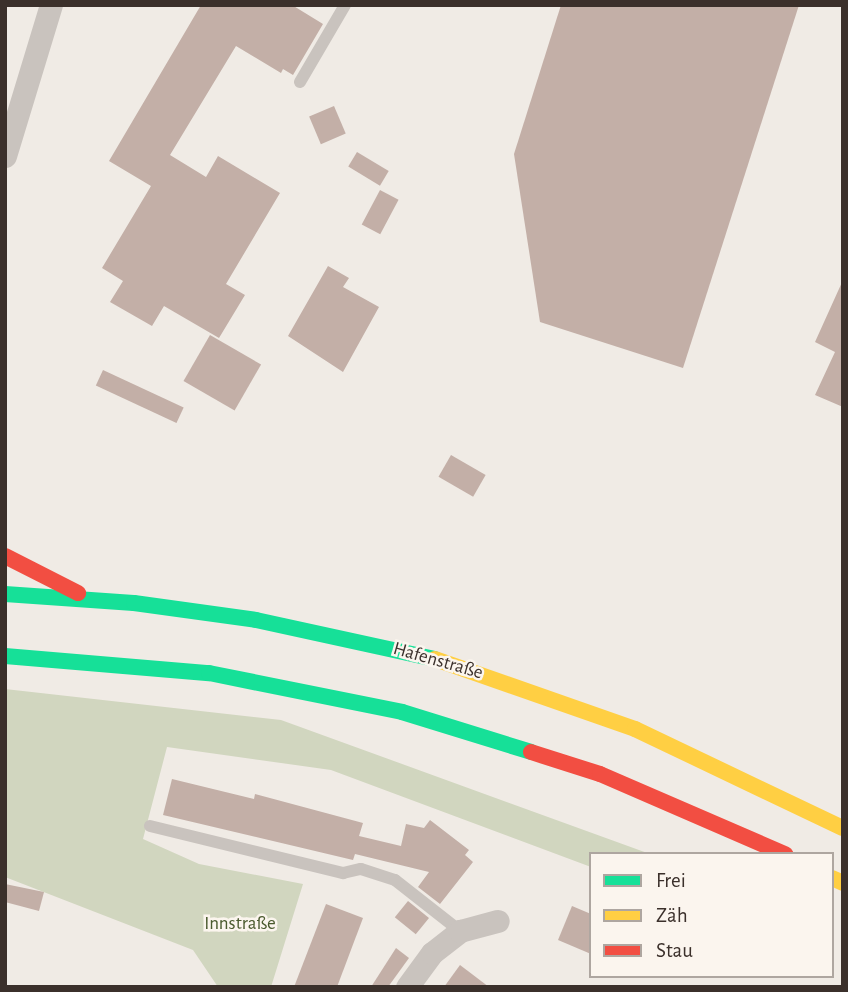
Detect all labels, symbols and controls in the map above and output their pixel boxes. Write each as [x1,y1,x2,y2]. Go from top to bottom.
street label: Hafenstraße [391,637,485,685]
legend [589,852,834,978]
text: Frei [656,870,686,891]
text: Zäh [656,905,688,926]
park label: Innstraße [204,913,276,935]
text: Stau [656,940,693,961]

